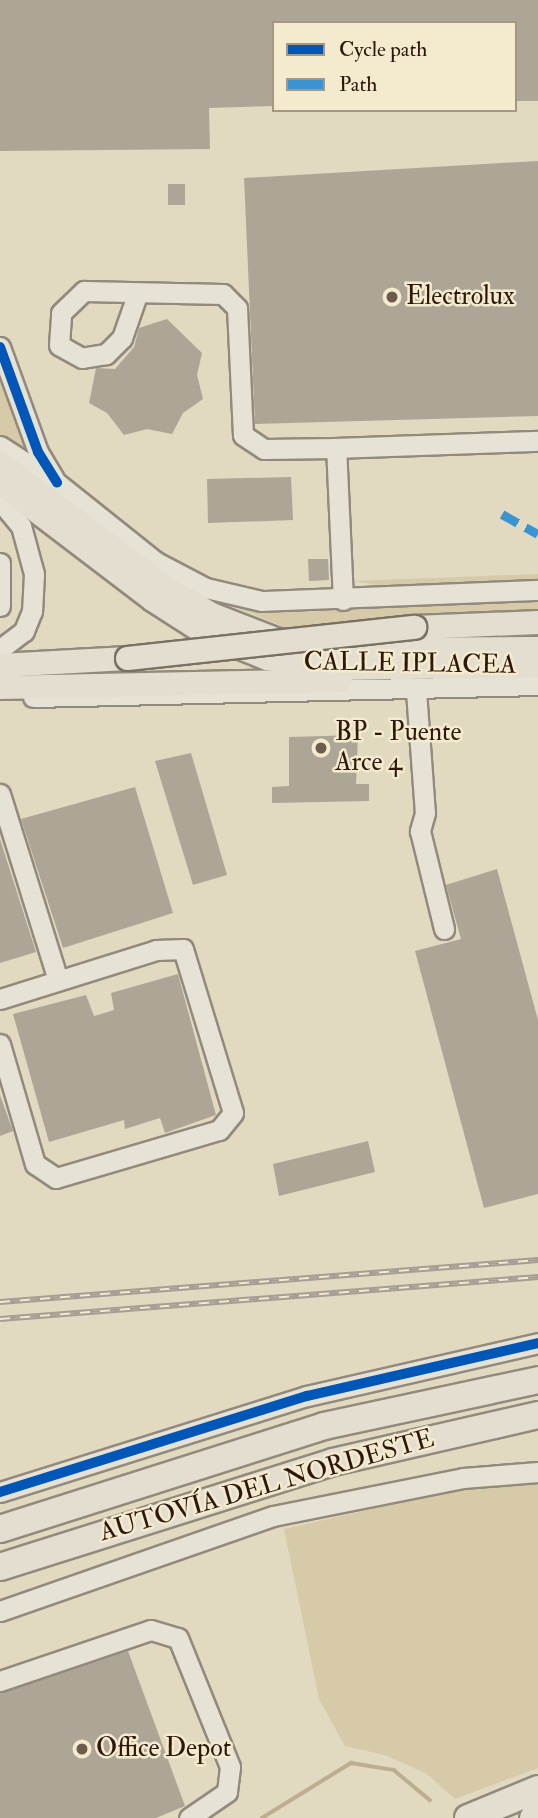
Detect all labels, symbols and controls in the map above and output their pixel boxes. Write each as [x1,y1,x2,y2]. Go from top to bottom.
legend [272,21,517,112]
text: Cycle path [339,36,427,63]
text: Path [339,71,377,98]
place label: Electrolux [406,281,515,313]
marker: Electrolux [384,289,400,305]
street label: CALLE IPLACEA [303,647,517,681]
place label: BP - Puente Arce 4 [335,717,461,778]
marker: BP - Puente Arce 4 [313,740,329,756]
street label: AUTOVÍA DEL NORDESTE [96,1423,438,1549]
place label: Office Depot [96,1733,231,1765]
marker: Office Depot [74,1741,90,1757]

